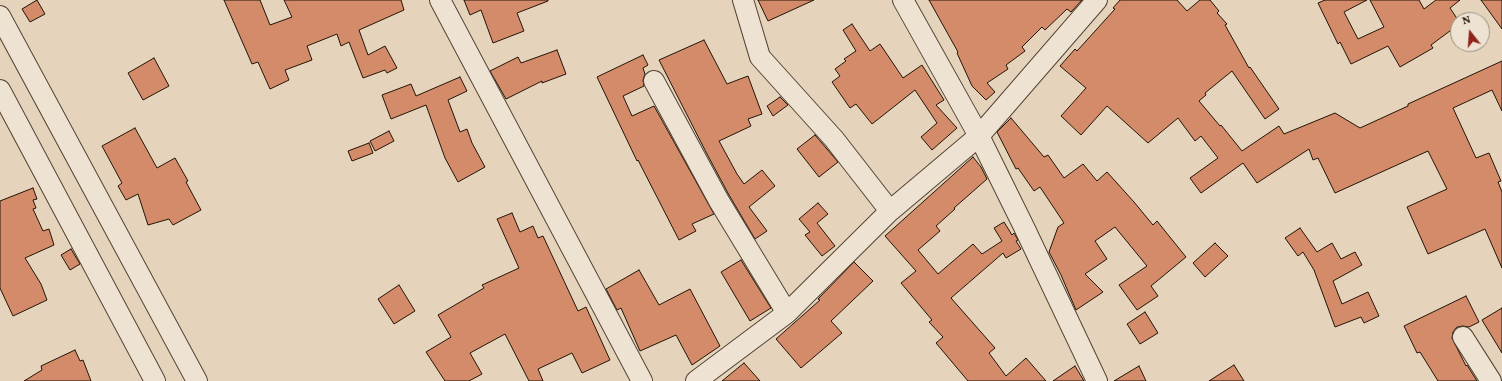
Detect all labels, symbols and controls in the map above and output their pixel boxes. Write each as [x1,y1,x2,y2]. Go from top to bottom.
north arrow [1450,12,1490,52]
text: N [1461,13,1473,29]

